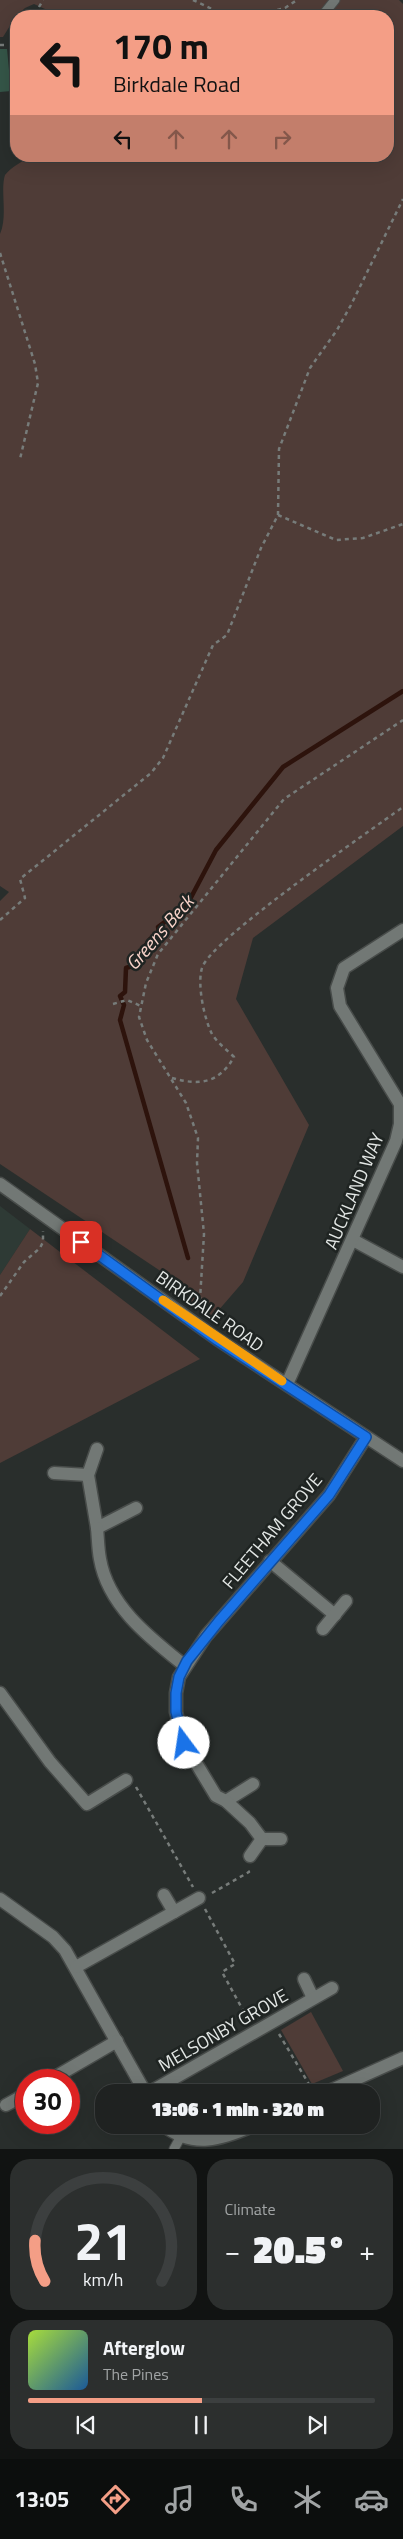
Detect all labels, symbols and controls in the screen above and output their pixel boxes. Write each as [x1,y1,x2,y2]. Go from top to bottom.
text: 170 m [113,19,209,73]
icon: left [30,30,95,95]
text: Birkdale Road [113,67,241,101]
icon: left [109,125,137,153]
icon: ahead [162,125,190,153]
icon: ahead [215,125,243,153]
icon: right [268,125,296,153]
water label: Greens Beck [118,886,202,976]
street label: AUCKLAND WAY [317,1128,391,1254]
pin [60,1221,102,1263]
icon: arrive [67,1228,95,1256]
street label: BIRKDALE ROAD [150,1264,270,1358]
street label: FLEETHAM GROVE [215,1467,329,1595]
position arrow [157,1716,209,1768]
street label: MELSONBY GROVE [153,1982,293,2078]
speed limit sign: 30 [15,2069,80,2134]
text: 13:06 · 1 min · 320 m [151,2094,324,2123]
text: Climate [225,2197,276,2221]
text: 21 [74,2201,132,2280]
text: 20.5° [253,2220,347,2278]
text: − [225,2229,240,2272]
text: + [359,2229,375,2272]
text: km/h [83,2266,123,2293]
text: Afterglow [103,2333,185,2362]
text: The Pines [103,2362,169,2386]
icon: previous [72,2411,100,2439]
icon: pause [187,2411,215,2439]
icon: next [303,2411,331,2439]
text: 13:05 [14,2482,69,2516]
icon: directions [98,2482,133,2517]
icon: music [162,2482,197,2517]
icon: phone [226,2482,261,2517]
icon: climate [290,2482,325,2517]
icon: car [354,2482,389,2517]

